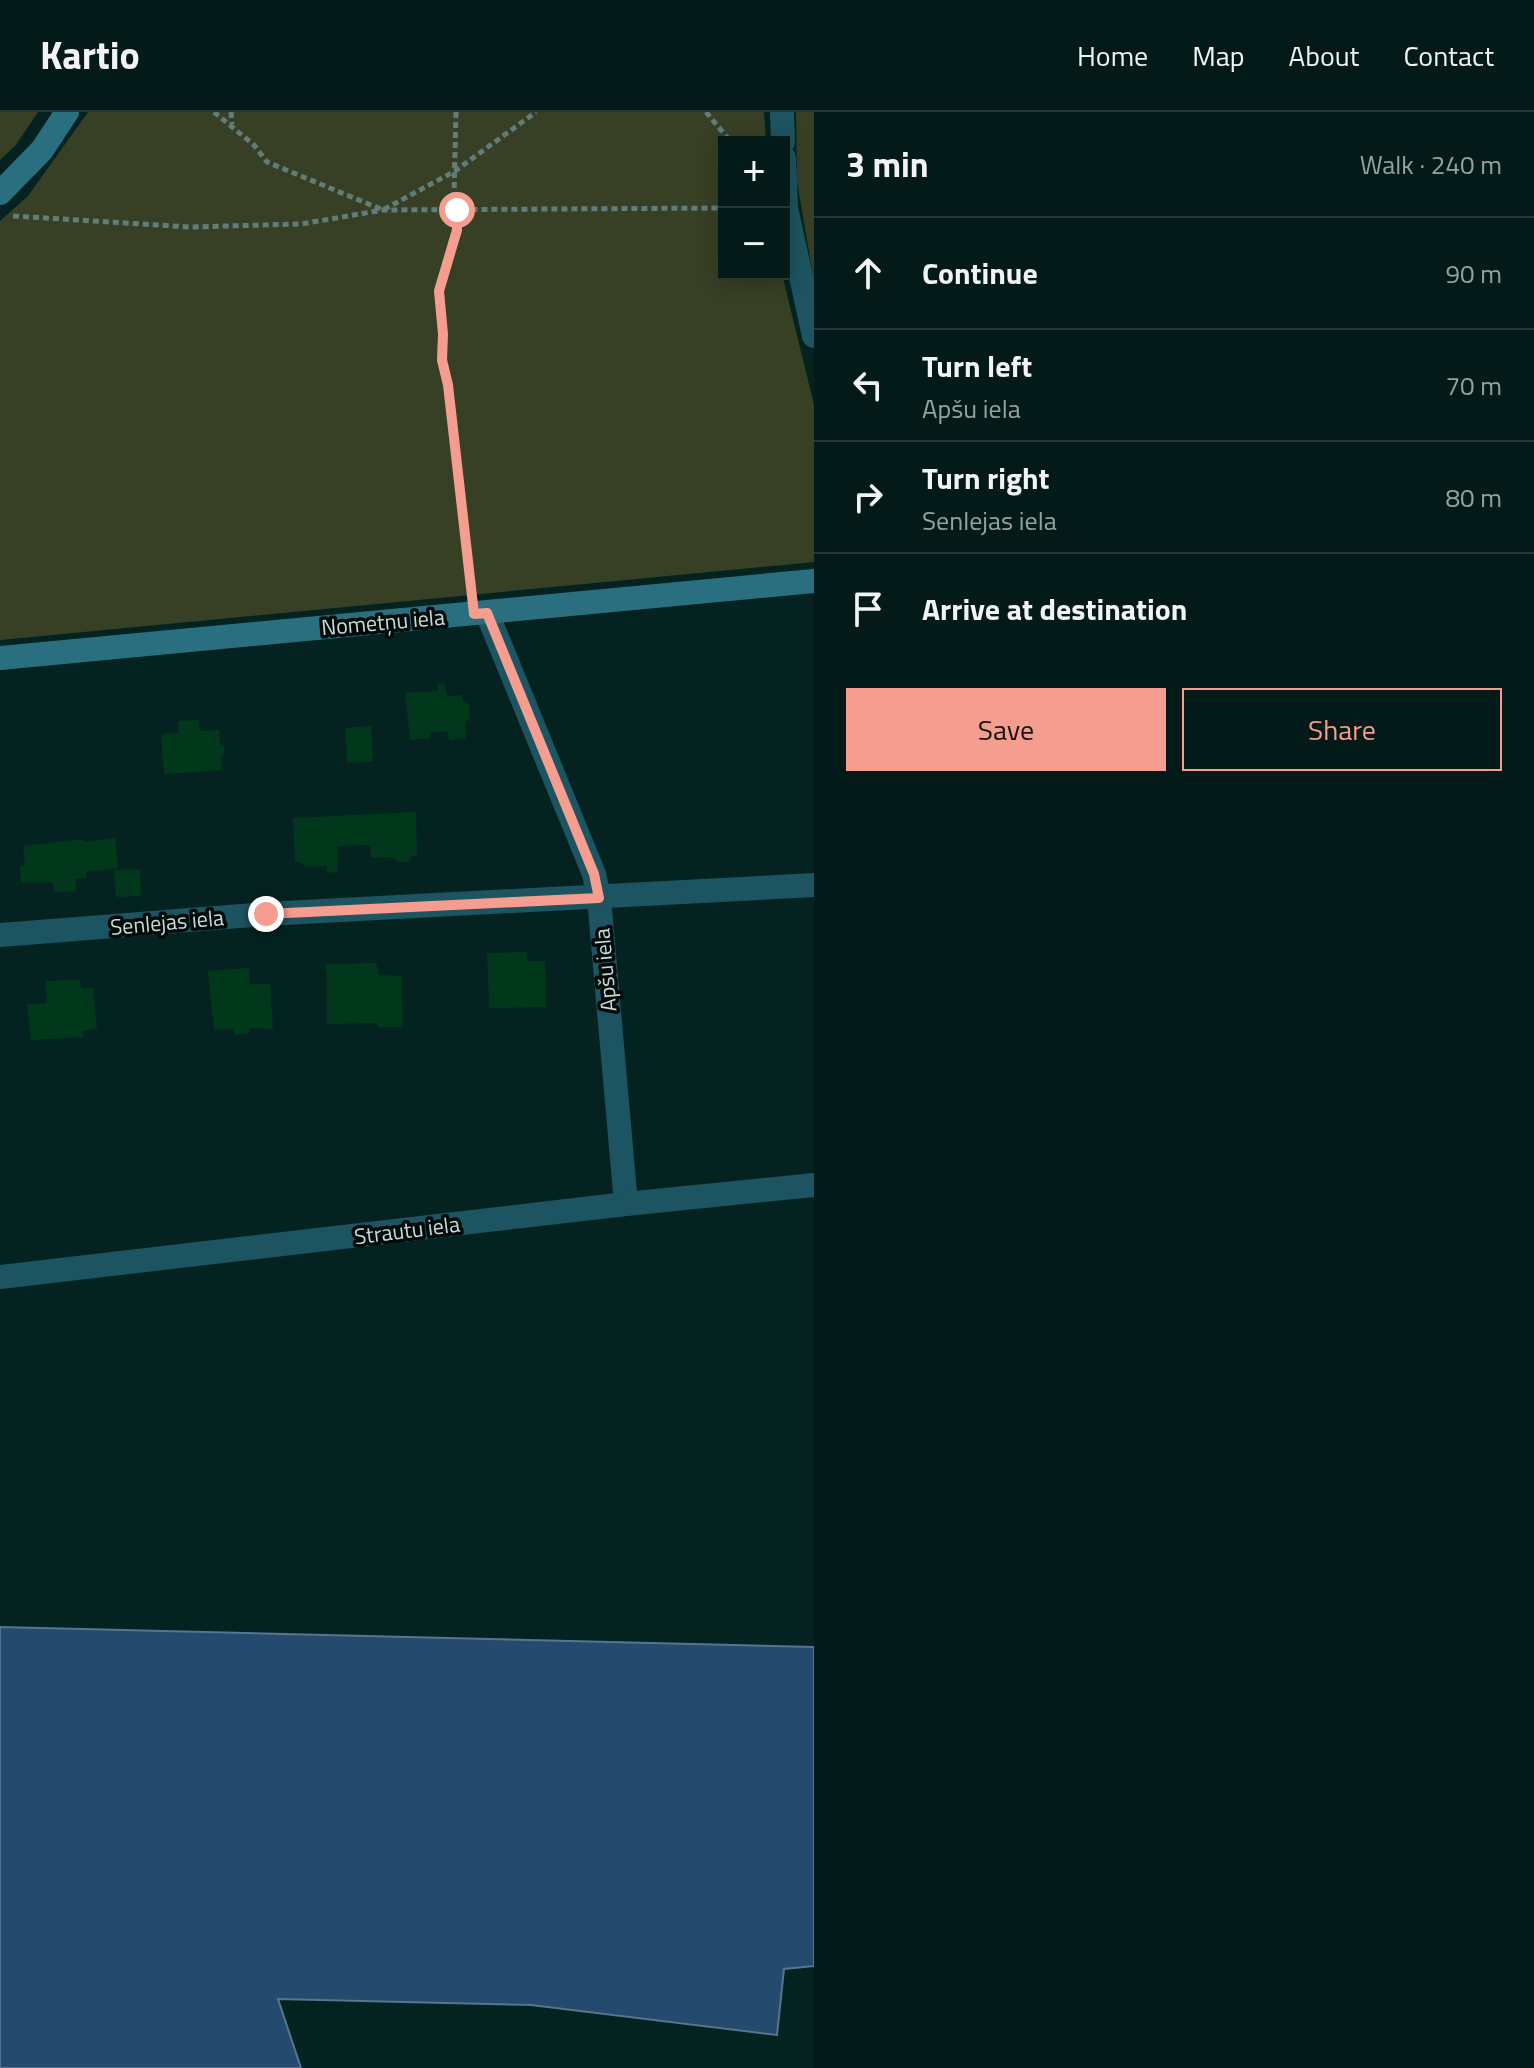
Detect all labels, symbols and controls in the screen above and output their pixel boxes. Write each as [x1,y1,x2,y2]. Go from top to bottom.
text: Kartio [40,26,140,84]
text: Home [1077,34,1148,77]
text: Map [1192,34,1245,77]
text: About [1289,34,1359,77]
text: Contact [1403,34,1494,77]
map controls [718,136,790,280]
button: + [718,136,790,208]
text: 3 min [846,138,929,190]
text: Walk · 240 m [1360,145,1502,184]
route start [439,192,475,228]
button: − [718,208,790,280]
text: Continue [922,250,1038,296]
icon: ahead [846,251,890,295]
text: 90 m [1445,254,1502,293]
text: Turn left [922,343,1032,389]
icon: left [846,363,890,407]
text: 70 m [1445,366,1502,405]
text: Apšu iela [922,389,1021,428]
text: Turn right [922,455,1050,501]
icon: right [846,475,890,519]
text: 80 m [1445,478,1502,517]
text: Senlejas iela [922,501,1057,540]
text: Arrive at destination [922,586,1187,632]
icon: arrive [846,587,890,631]
street label: Nometņu iela [320,600,446,644]
button: Save [846,688,1166,771]
button: Share [1182,688,1502,771]
route end [248,896,284,932]
street label: Senlejas iela [109,900,225,944]
street label: Apšu iela [584,927,626,1013]
street label: Strautu iela [352,1207,462,1253]

